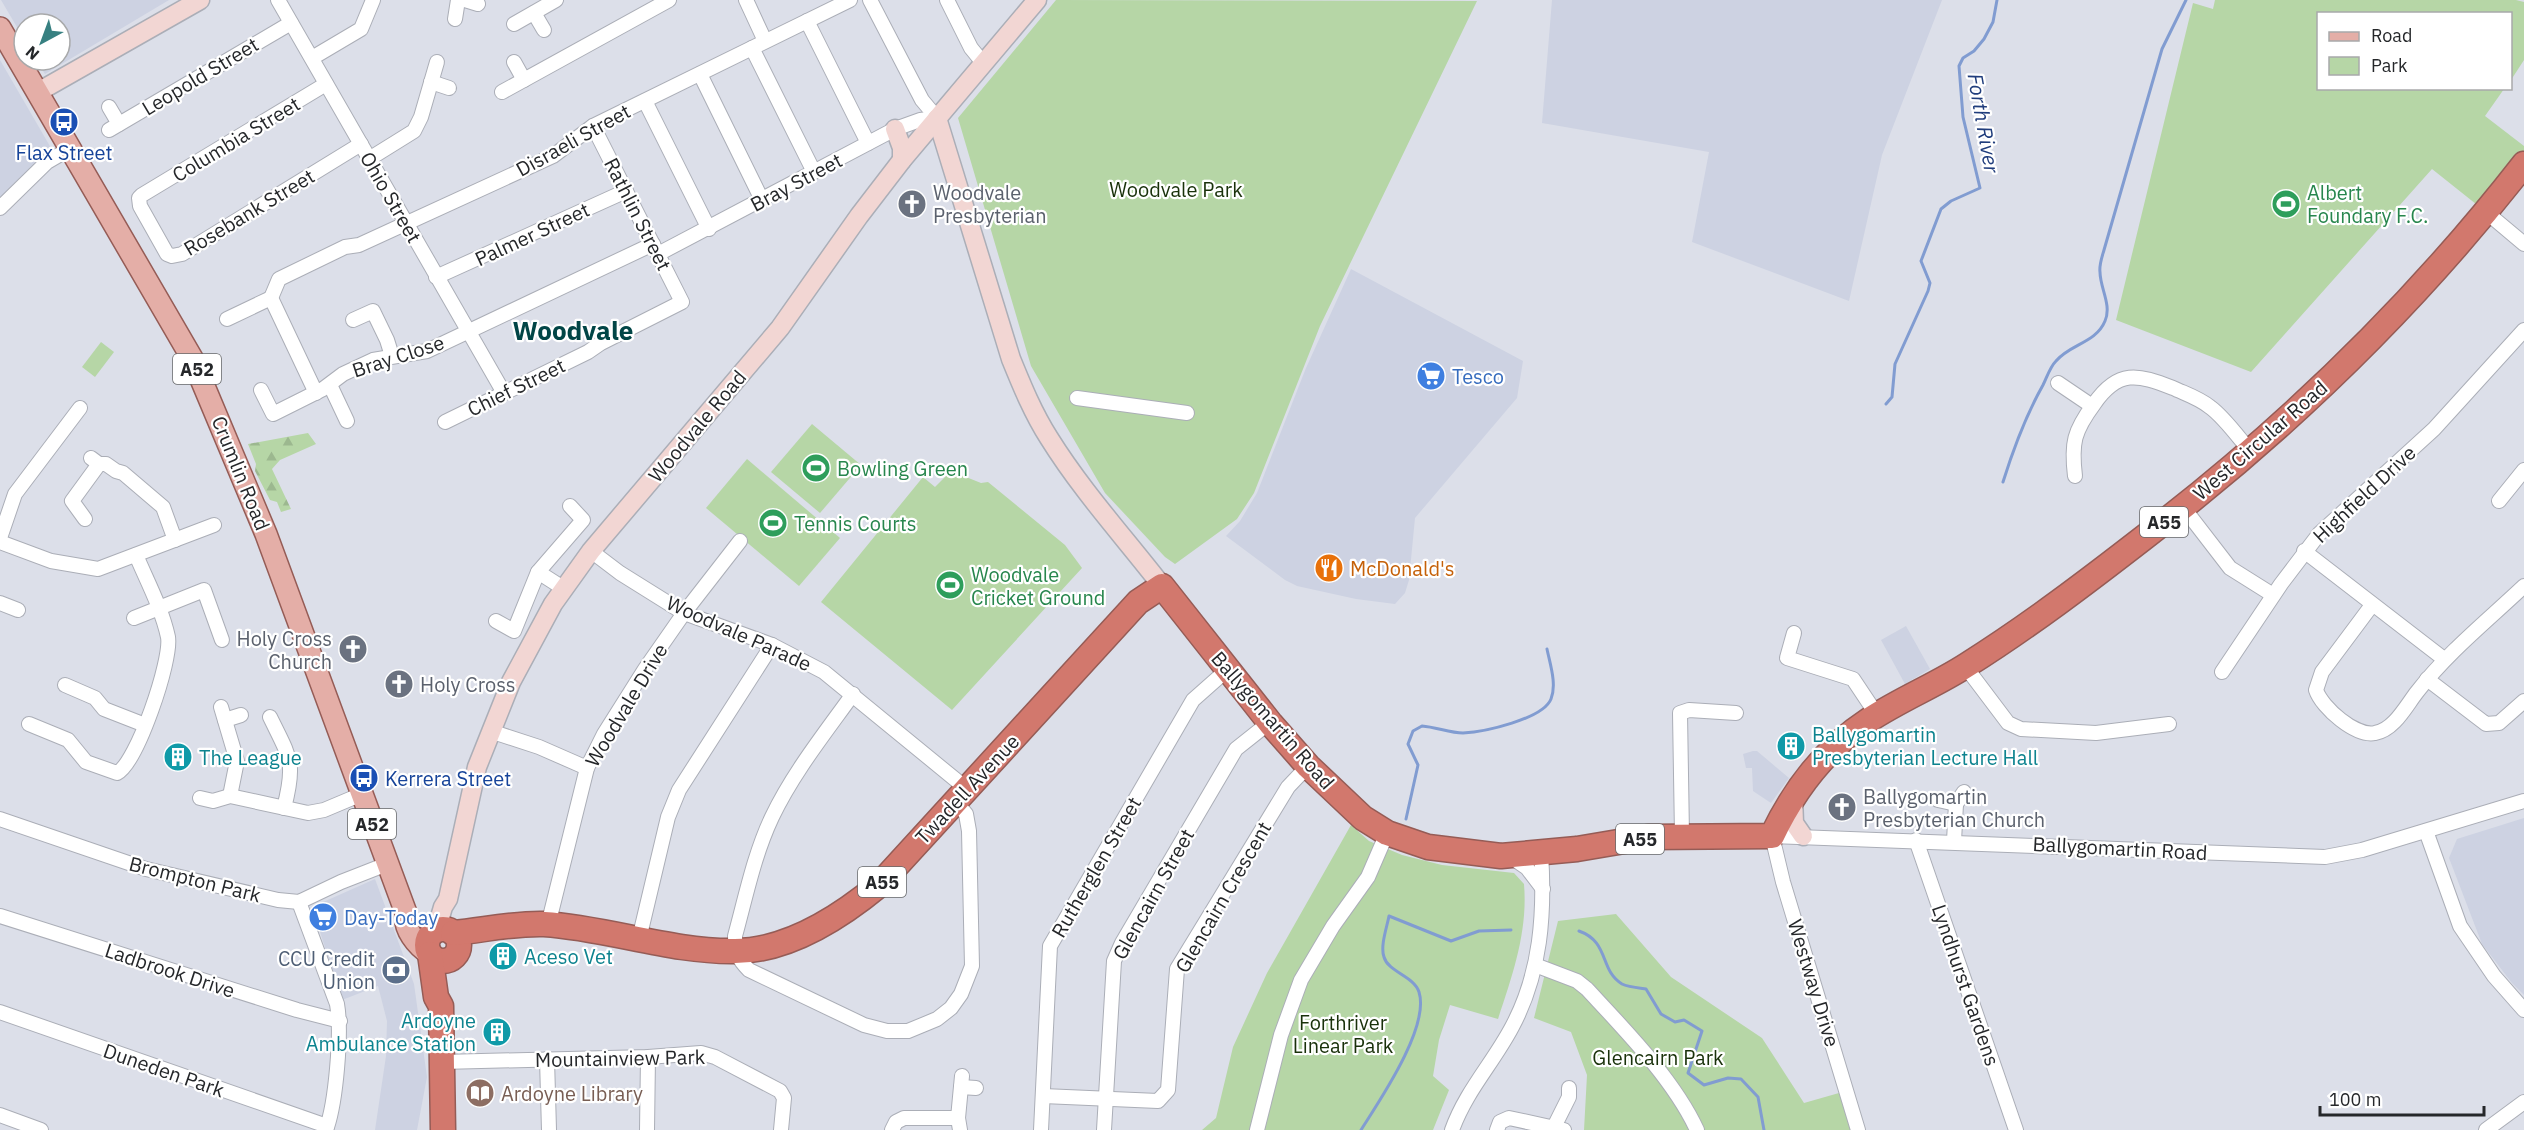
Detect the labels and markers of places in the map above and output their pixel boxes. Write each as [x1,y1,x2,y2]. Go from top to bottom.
bus stop icon: Flax Street [48,106,80,138]
place label: Flax Street [15,139,113,166]
place label: Woodvale Presbyterian [933,179,1047,229]
place label: Albert Foundary F.C. [2307,179,2428,229]
church icon: Woodvale Presbyterian [896,188,928,220]
sports icon: Albert Foundary F.C. [2270,188,2302,220]
supermarket icon: Tesco [1415,360,1447,392]
place label: Tesco [1452,363,1504,390]
sports icon: Bowling Green [800,452,832,484]
place label: Bowling Green [837,455,968,482]
sports icon: Tennis Courts [757,507,789,539]
place label: Tennis Courts [794,510,916,537]
restaurant icon: McDonald's [1313,552,1345,584]
place label: McDonald's [1350,555,1455,582]
place label: Woodvale Cricket Ground [971,561,1105,611]
sports icon: Woodvale Cricket Ground [934,569,966,601]
place label: Holy Cross Church [237,625,332,675]
church icon: Holy Cross Church [337,633,369,665]
church icon: Holy Cross [383,668,415,700]
place label: Holy Cross [420,671,516,698]
place label: Ballygomartin Presbyterian Lecture Hall [1812,721,2038,771]
building icon: Ballygomartin Presbyterian Lecture Hall [1775,730,1807,762]
building icon: The League [162,741,194,773]
place label: The League [199,744,302,771]
bus stop icon: Kerrera Street [348,762,380,794]
place label: Kerrera Street [385,765,511,792]
place label: Ballygomartin Presbyterian Church [1863,783,2045,833]
church icon: Ballygomartin Presbyterian Church [1826,791,1858,823]
supermarket icon: Day-Today [307,901,339,933]
place label: Day-Today [344,904,438,931]
building icon: Aceso Vet [487,940,519,972]
place label: Aceso Vet [524,943,613,970]
place label: CCU Credit Union [278,945,375,995]
bank icon: CCU Credit Union [380,954,412,986]
place label: Ardoyne Ambulance Station [306,1007,476,1057]
building icon: Ardoyne Ambulance Station [481,1016,513,1048]
library icon: Ardoyne Library [464,1077,496,1109]
place label: Ardoyne Library [501,1080,643,1107]

